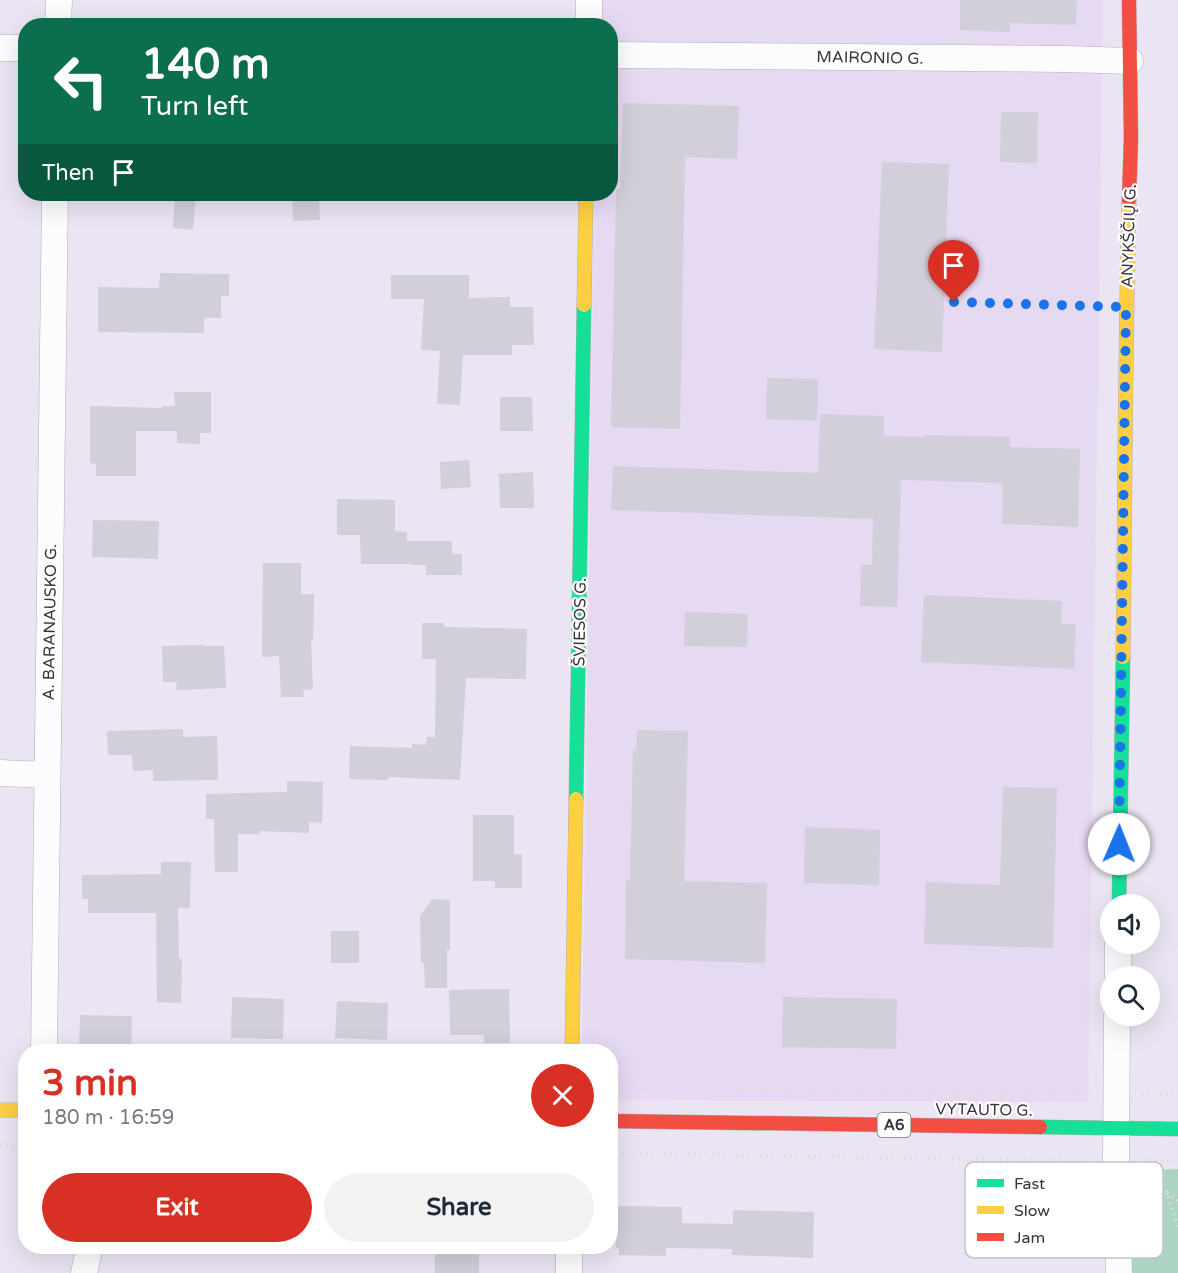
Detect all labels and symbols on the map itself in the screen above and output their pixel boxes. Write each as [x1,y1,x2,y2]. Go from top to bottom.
street label: MAIRONIO G. [816,47,924,69]
street label: ANYKŠČIŲ G. [1117,184,1141,288]
pin [928,240,979,302]
street label: A. BARANAUSKO G. [39,543,61,701]
street label: ŠVIESOS G. [569,577,591,667]
position arrow [1087,812,1151,876]
street label: VYTAUTO G. [935,1099,1033,1121]
road number: A6 [878,1113,910,1137]
legend [965,1162,1163,1258]
text: Fast [1014,1174,1045,1194]
text: Slow [1014,1201,1050,1221]
text: Jam [1014,1228,1045,1248]

